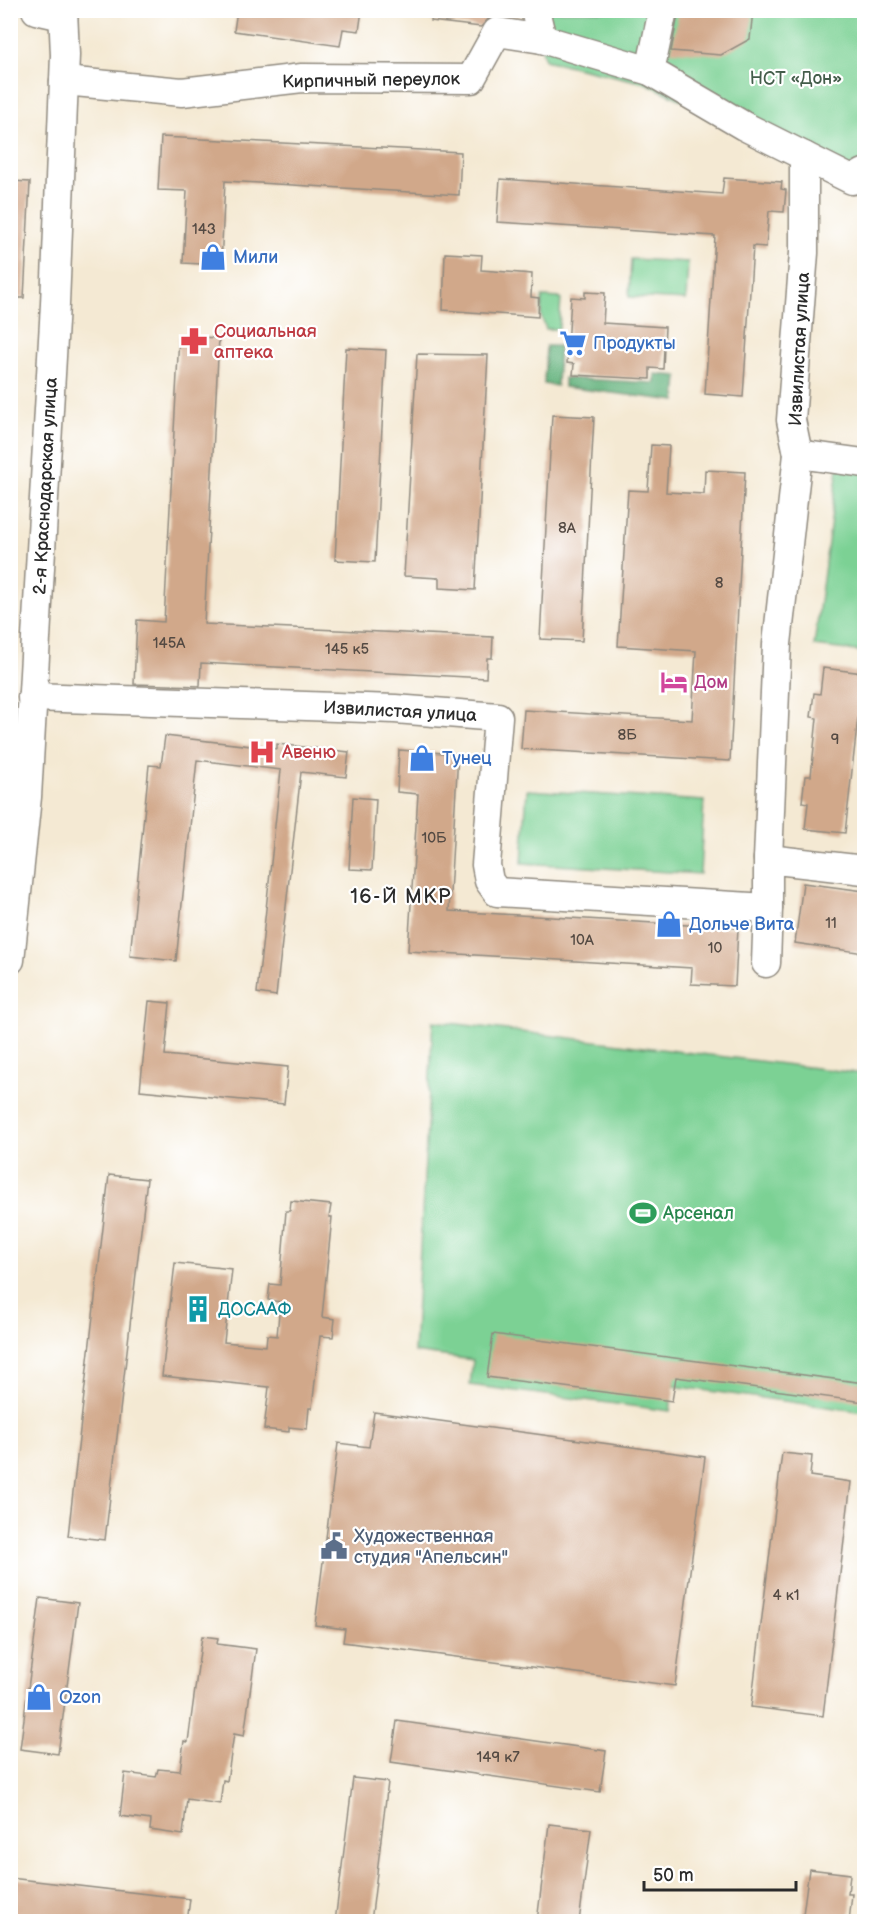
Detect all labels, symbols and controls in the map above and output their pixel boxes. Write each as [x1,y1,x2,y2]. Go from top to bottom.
street label: Кирпичный переулок [282,68,461,93]
park label: НСТ «Дон» [750,68,842,89]
house number: 143 [192,220,216,239]
shop icon: Мили [198,242,228,272]
place label: Мили [233,247,278,268]
street label: Извилистая улица [785,271,814,426]
place label: Социальная аптека [214,321,317,363]
pharmacy icon: Социальная аптека [179,326,209,356]
supermarket icon: Продукты [558,328,588,358]
place label: Продукты [593,333,676,354]
street label: 2-я Краснодарская улица [29,377,62,595]
house number: 8А [558,519,577,538]
house number: 8 [715,574,724,593]
house number: 145А [153,634,186,653]
house number: 145 к5 [325,640,369,659]
hotel icon: Дом [659,667,689,697]
place label: Дом [694,672,728,693]
street label: Извилистая улица [323,697,478,726]
house number: 8Б [617,726,637,745]
house number: 9 [831,730,839,749]
hospital icon: Авеню [247,737,277,767]
place label: Авеню [281,742,336,763]
shop icon: Тунец [407,743,437,773]
place label: Тунец [442,748,492,769]
house number: 10Б [421,829,447,848]
district label: 16-Й МКР [350,885,452,909]
shop icon: Дольче Вита [654,909,684,939]
place label: Дольче Вита [689,914,795,935]
house number: 11 [825,914,837,933]
house number: 10А [570,931,595,950]
house number: 10 [708,939,722,958]
sports icon: Арсенал [628,1198,658,1228]
place label: Арсенал [662,1203,734,1224]
building icon: ДОСААФ [183,1294,213,1324]
place label: ДОСААФ [218,1299,291,1320]
place label: Художественная студия "Апельсин" [354,1526,508,1568]
public building icon: Художественная студия "Апельсин" [319,1531,349,1561]
house number: 4 к1 [773,1586,800,1605]
shop icon: Ozon [24,1682,54,1712]
place label: Ozon [59,1687,101,1708]
house number: 149 к7 [476,1748,520,1767]
scale bar [644,1854,796,1892]
text: 50 m [653,1865,694,1886]

